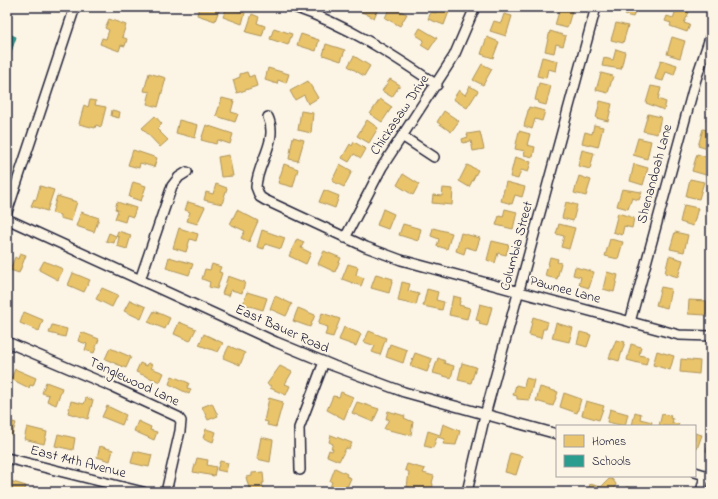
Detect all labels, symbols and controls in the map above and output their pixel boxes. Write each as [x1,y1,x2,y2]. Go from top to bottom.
street label: Chickasaw Drive [365,70,435,160]
street label: Shenandoah Lane [632,121,679,226]
street label: Columbia Street [495,199,539,293]
street label: Pawnee Lane [527,270,604,310]
street label: East Bauer Road [232,299,332,359]
street label: Tanglewood Lane [85,352,183,413]
legend [556,425,696,477]
text: Homes [592,433,626,451]
street label: East 14th Avenue [28,440,129,484]
text: Schools [592,453,631,471]

